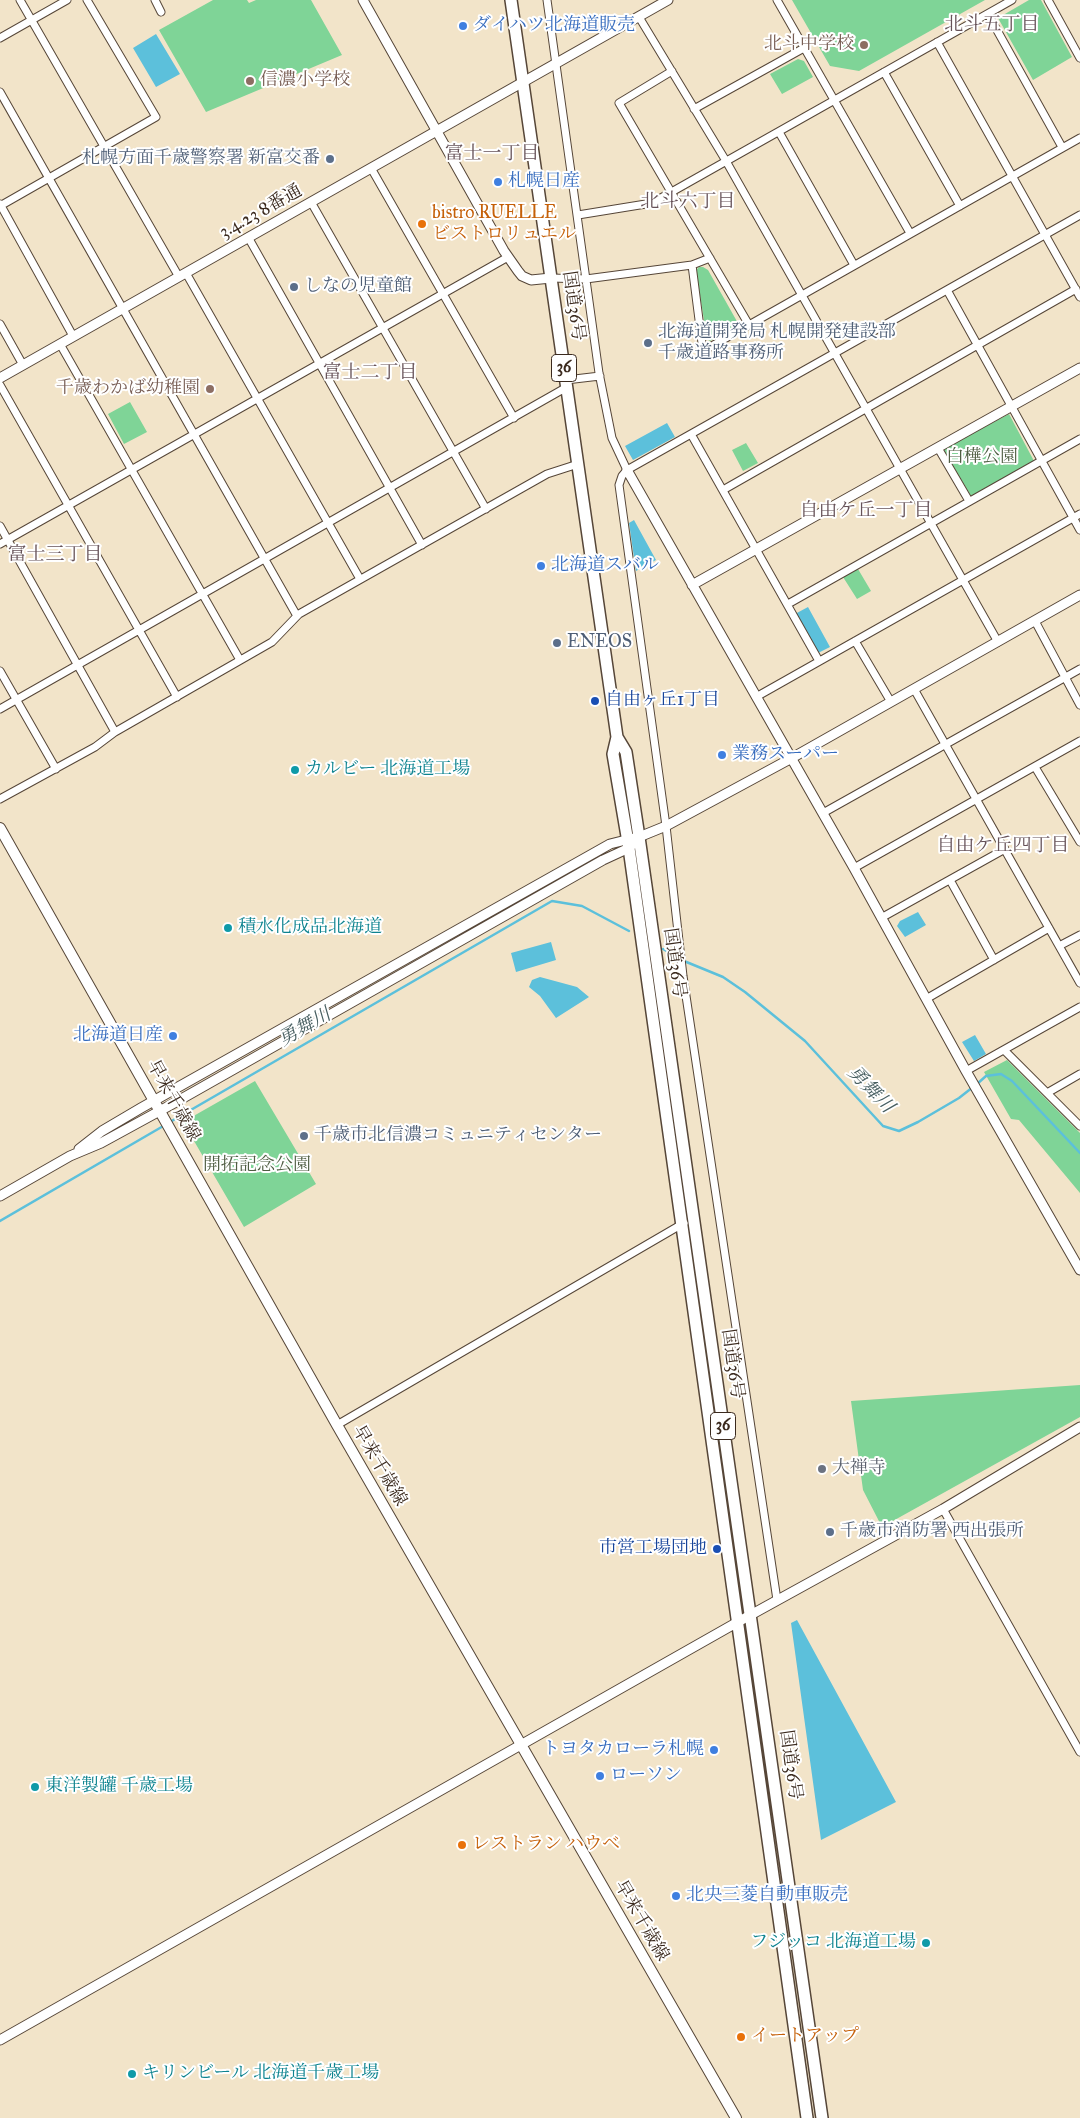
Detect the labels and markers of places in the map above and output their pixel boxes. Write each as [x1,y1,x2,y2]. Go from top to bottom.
place label: ダイハツ北海道販売 [473,15,635,37]
marker: ダイハツ北海道販売 [457,20,469,32]
place label: 北斗中学校 [764,34,854,56]
marker: 北斗中学校 [858,39,870,51]
place label: 信濃小学校 [260,70,350,92]
marker: 信濃小学校 [244,75,256,87]
place label: 札幌方面千歳警察署 新富交番 [82,148,320,170]
marker: 札幌方面千歳警察署 新富交番 [324,153,336,165]
place label: 札幌日産 [508,171,580,193]
marker: 札幌日産 [492,176,504,188]
place label: bistro RUELLE ビストロリュエル [432,203,576,245]
marker: bistro RUELLE ビストロリュエル [416,218,428,230]
place label: しなの児童館 [304,276,412,298]
marker: しなの児童館 [288,281,300,293]
place label: 北海道開発局 札幌開発建設部 千歳道路事務所 [658,322,896,364]
marker: 北海道開発局 札幌開発建設部 千歳道路事務所 [642,337,654,349]
place label: 千歳わかば幼稚園 [56,378,200,400]
marker: 千歳わかば幼稚園 [204,383,216,395]
place label: 北海道スバル [551,555,659,577]
marker: 北海道スバル [535,560,547,572]
place label: ENEOS [567,632,632,654]
marker: ENEOS [551,637,563,649]
place label: 自由ヶ丘1丁目 [605,690,720,712]
marker: 自由ヶ丘1丁目 [589,695,601,707]
place label: 業務スーパー [732,744,839,766]
marker: 業務スーパー [716,749,728,761]
place label: カルビー 北海道工場 [305,759,470,781]
marker: カルビー 北海道工場 [289,764,301,776]
place label: 積水化成品北海道 [238,917,382,939]
marker: 積水化成品北海道 [222,922,234,934]
place label: 北海道日産 [73,1025,163,1047]
marker: 北海道日産 [167,1030,179,1042]
place label: 千歳市北信濃コミュニティセンター [314,1125,602,1147]
marker: 千歳市北信濃コミュニティセンター [298,1130,310,1142]
place label: 大禅寺 [832,1458,886,1480]
marker: 大禅寺 [816,1463,828,1475]
place label: 千歳市消防署 西出張所 [840,1521,1024,1543]
marker: 千歳市消防署 西出張所 [824,1526,836,1538]
place label: 市営工場団地 [599,1538,707,1560]
marker: 市営工場団地 [711,1543,723,1555]
place label: トヨタカローラ札幌 [542,1739,704,1761]
marker: トヨタカローラ札幌 [708,1744,720,1756]
place label: ローソン [610,1765,682,1787]
marker: ローソン [594,1770,606,1782]
place label: 東洋製罐 千歳工場 [45,1776,193,1798]
marker: 東洋製罐 千歳工場 [29,1781,41,1793]
place label: レストラン ハウベ [472,1834,620,1856]
marker: レストラン ハウベ [456,1839,468,1851]
place label: 北央三菱自動車販売 [686,1885,848,1907]
marker: 北央三菱自動車販売 [670,1890,682,1902]
place label: フジッコ 北海道工場 [750,1932,916,1954]
marker: フジッコ 北海道工場 [920,1937,932,1949]
place label: イートアップ [751,2026,859,2048]
marker: イートアップ [735,2031,747,2043]
place label: キリンビール 北海道千歳工場 [142,2063,379,2085]
marker: キリンビール 北海道千歳工場 [126,2068,138,2080]

